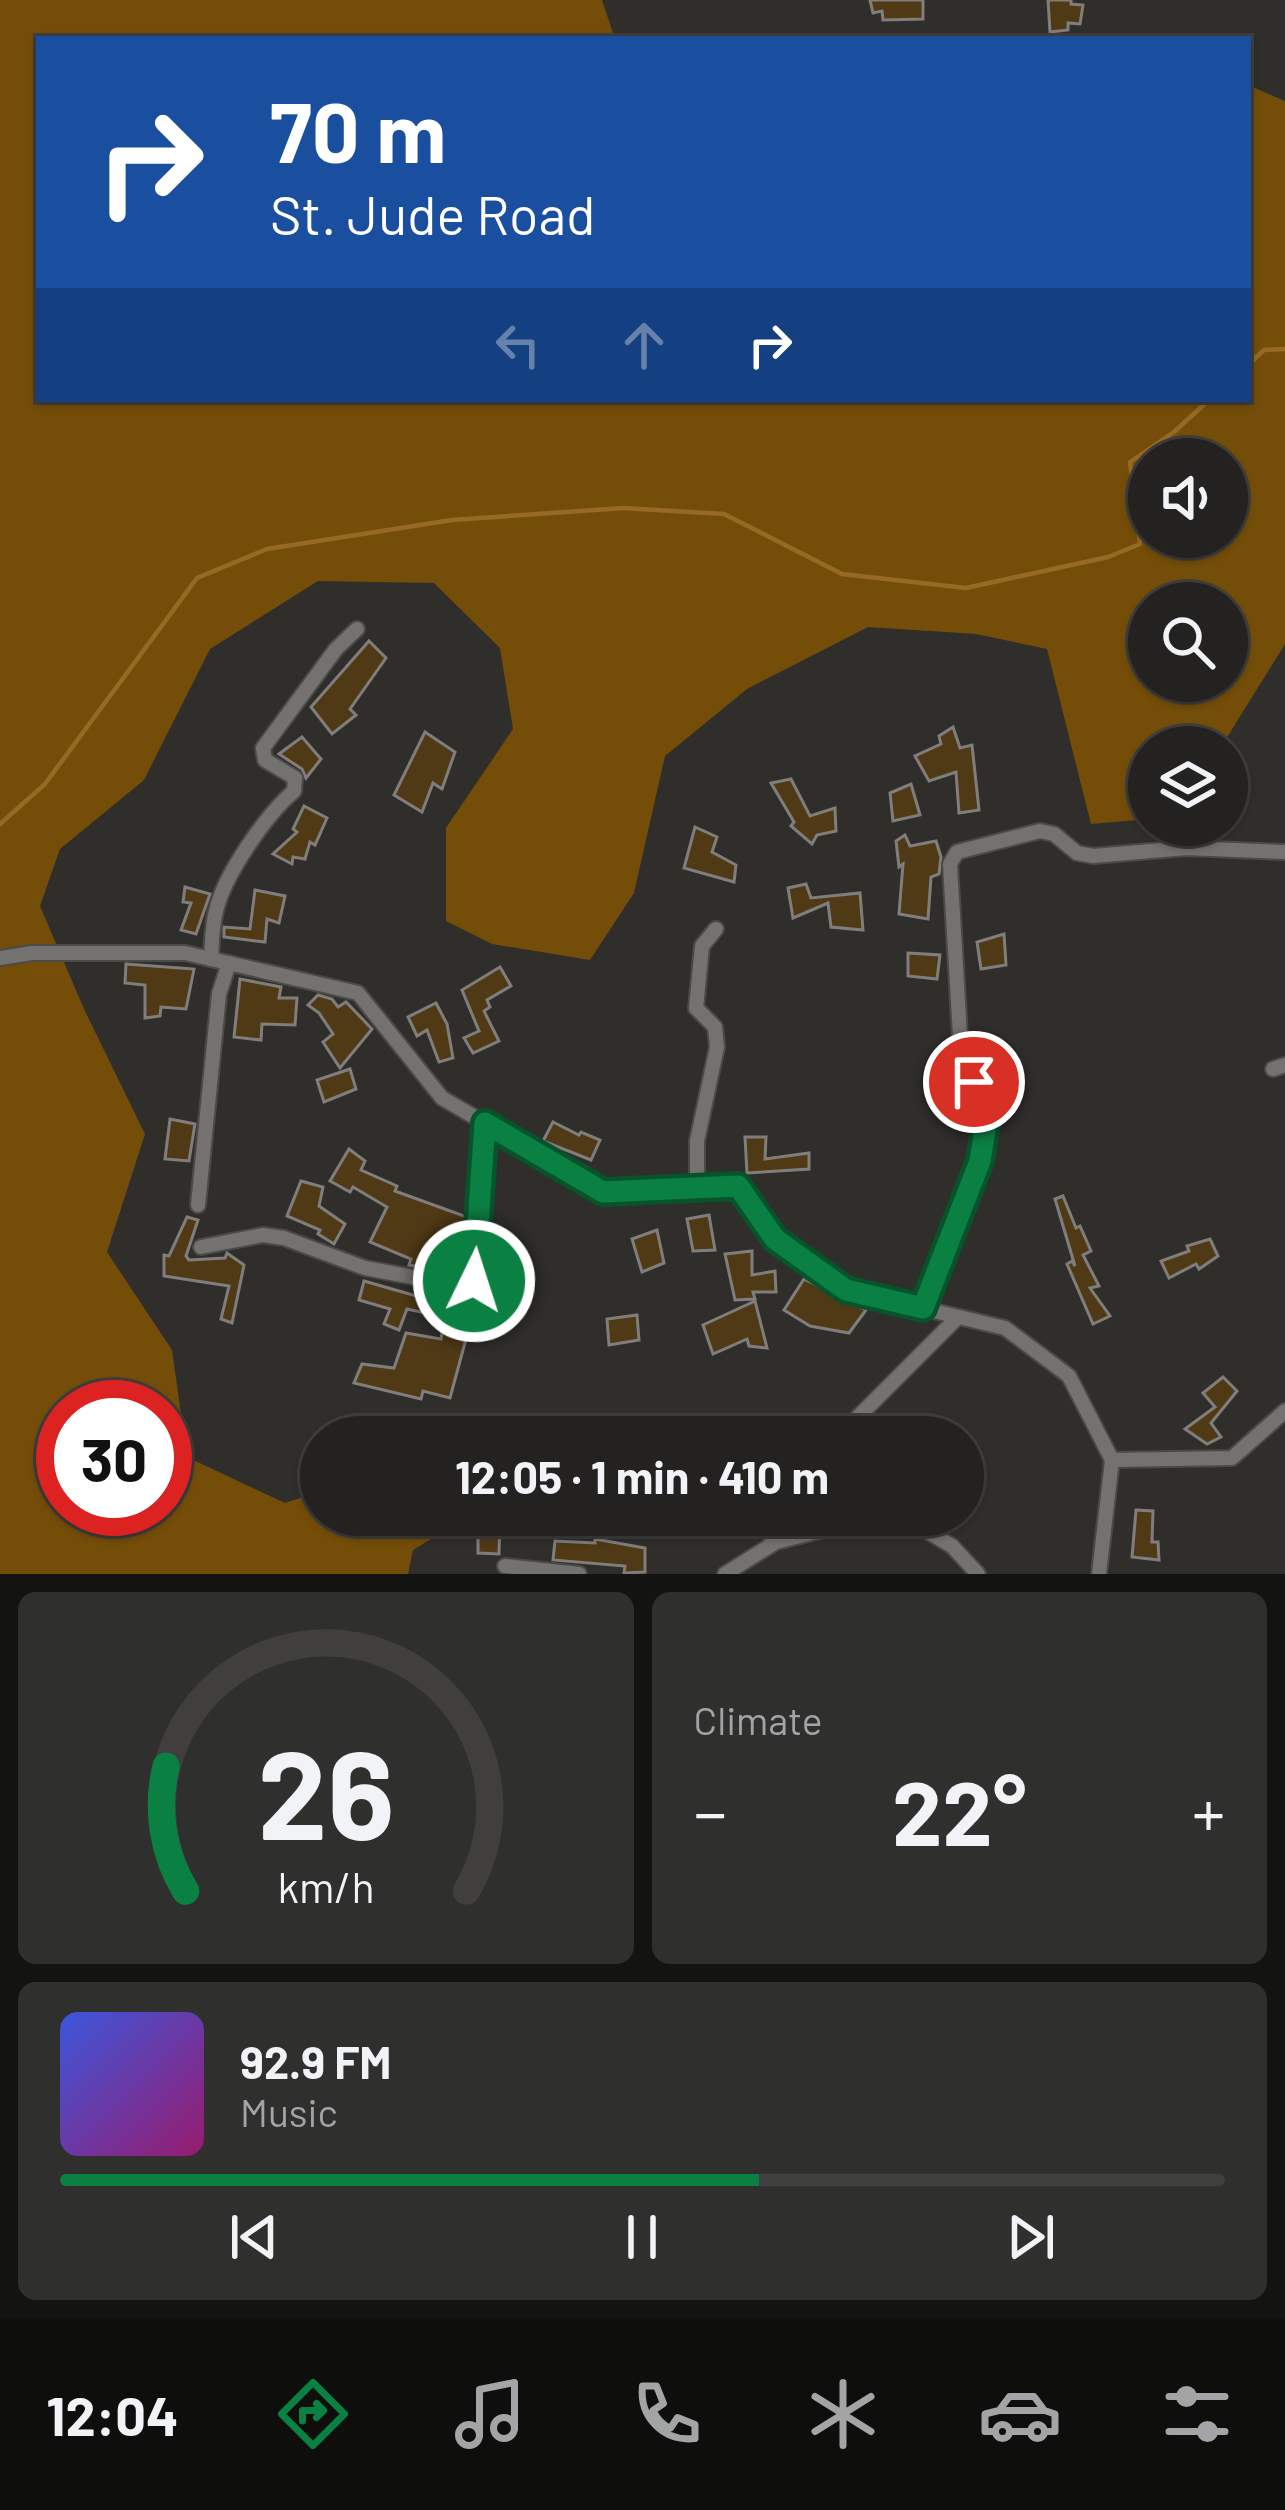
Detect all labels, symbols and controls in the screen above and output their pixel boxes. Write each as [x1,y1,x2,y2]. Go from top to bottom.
text: 70 m [270,79,446,180]
icon: right [72,84,228,240]
text: St. Jude Road [270,181,596,246]
icon: left [485,312,551,378]
icon: ahead [611,312,677,378]
icon: right [737,312,803,378]
map controls [1128,438,1248,846]
button: sound [1128,438,1248,558]
button: search [1128,582,1248,702]
button: layers [1128,726,1248,846]
pin [923,1031,1025,1133]
icon: arrive [941,1049,1007,1115]
position arrow [411,1218,537,1344]
speed limit sign: 30 [36,1380,192,1536]
text: 12:05 · 1 min · 410 m [455,1449,829,1503]
text: Climate [694,1696,823,1743]
text: 26 [257,1715,394,1865]
text: 22° [892,1756,1027,1864]
text: − [694,1771,727,1850]
text: + [1192,1771,1225,1850]
text: km/h [277,1860,374,1912]
text: 92.9 FM [240,2034,392,2088]
text: Music [240,2088,338,2135]
icon: previous [221,2204,287,2270]
icon: pause [609,2204,675,2270]
icon: next [998,2204,1064,2270]
icon: directions [271,2372,355,2456]
icon: music [448,2372,532,2456]
icon: phone [625,2372,709,2456]
icon: climate [801,2372,885,2456]
icon: car [978,2372,1062,2456]
icon: filters [1155,2372,1239,2456]
text: 12:04 [46,2382,179,2447]

